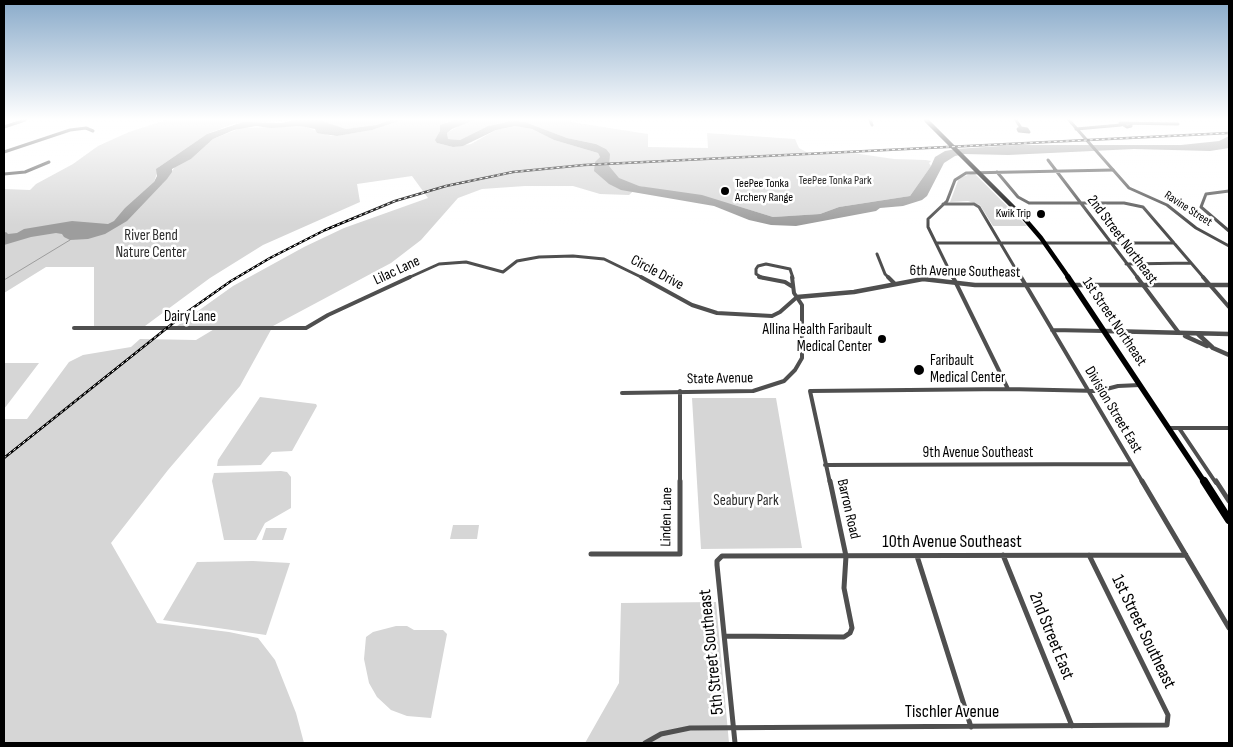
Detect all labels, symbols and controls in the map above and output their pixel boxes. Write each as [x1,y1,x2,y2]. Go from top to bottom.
park label: TeePee Tonka Park [798,174,872,188]
place label: TeePee Tonka Archery Range [735,177,793,205]
marker: TeePee Tonka Archery Range [719,185,731,197]
street label: Ravine Street [1161,188,1215,230]
street label: 2nd Street Northeast [1083,192,1161,288]
place label: Kwik Trip [996,207,1031,221]
marker: Kwik Trip [1035,208,1047,220]
park label: River Bend Nature Center [115,227,187,262]
street label: Lilac Lane [371,252,423,290]
street label: Circle Drive [627,252,687,294]
street label: 6th Avenue Southeast [910,262,1020,282]
street label: 1st Street Northeast [1078,274,1150,370]
street label: Dairy Lane [164,308,216,326]
place label: Allina Health Faribault Medical Center [763,321,872,356]
marker: Allina Health Faribault Medical Center [876,333,888,345]
place label: Faribault Medical Center [930,352,1005,387]
marker: Faribault Medical Center [912,363,926,377]
street label: Division Street East [1080,363,1146,457]
street label: State Avenue [687,369,753,389]
street label: 9th Avenue Southeast [923,444,1033,462]
street label: Barron Road [832,477,864,541]
street label: Linden Lane [657,487,677,547]
park label: Seabury Park [713,492,779,510]
street label: 10th Avenue Southeast [882,531,1022,553]
street label: 1st Street Southeast [1106,572,1180,692]
street label: 5th Street Southeast [695,588,729,716]
street label: 2nd Street East [1024,589,1078,683]
street label: Tischler Avenue [905,701,999,723]

